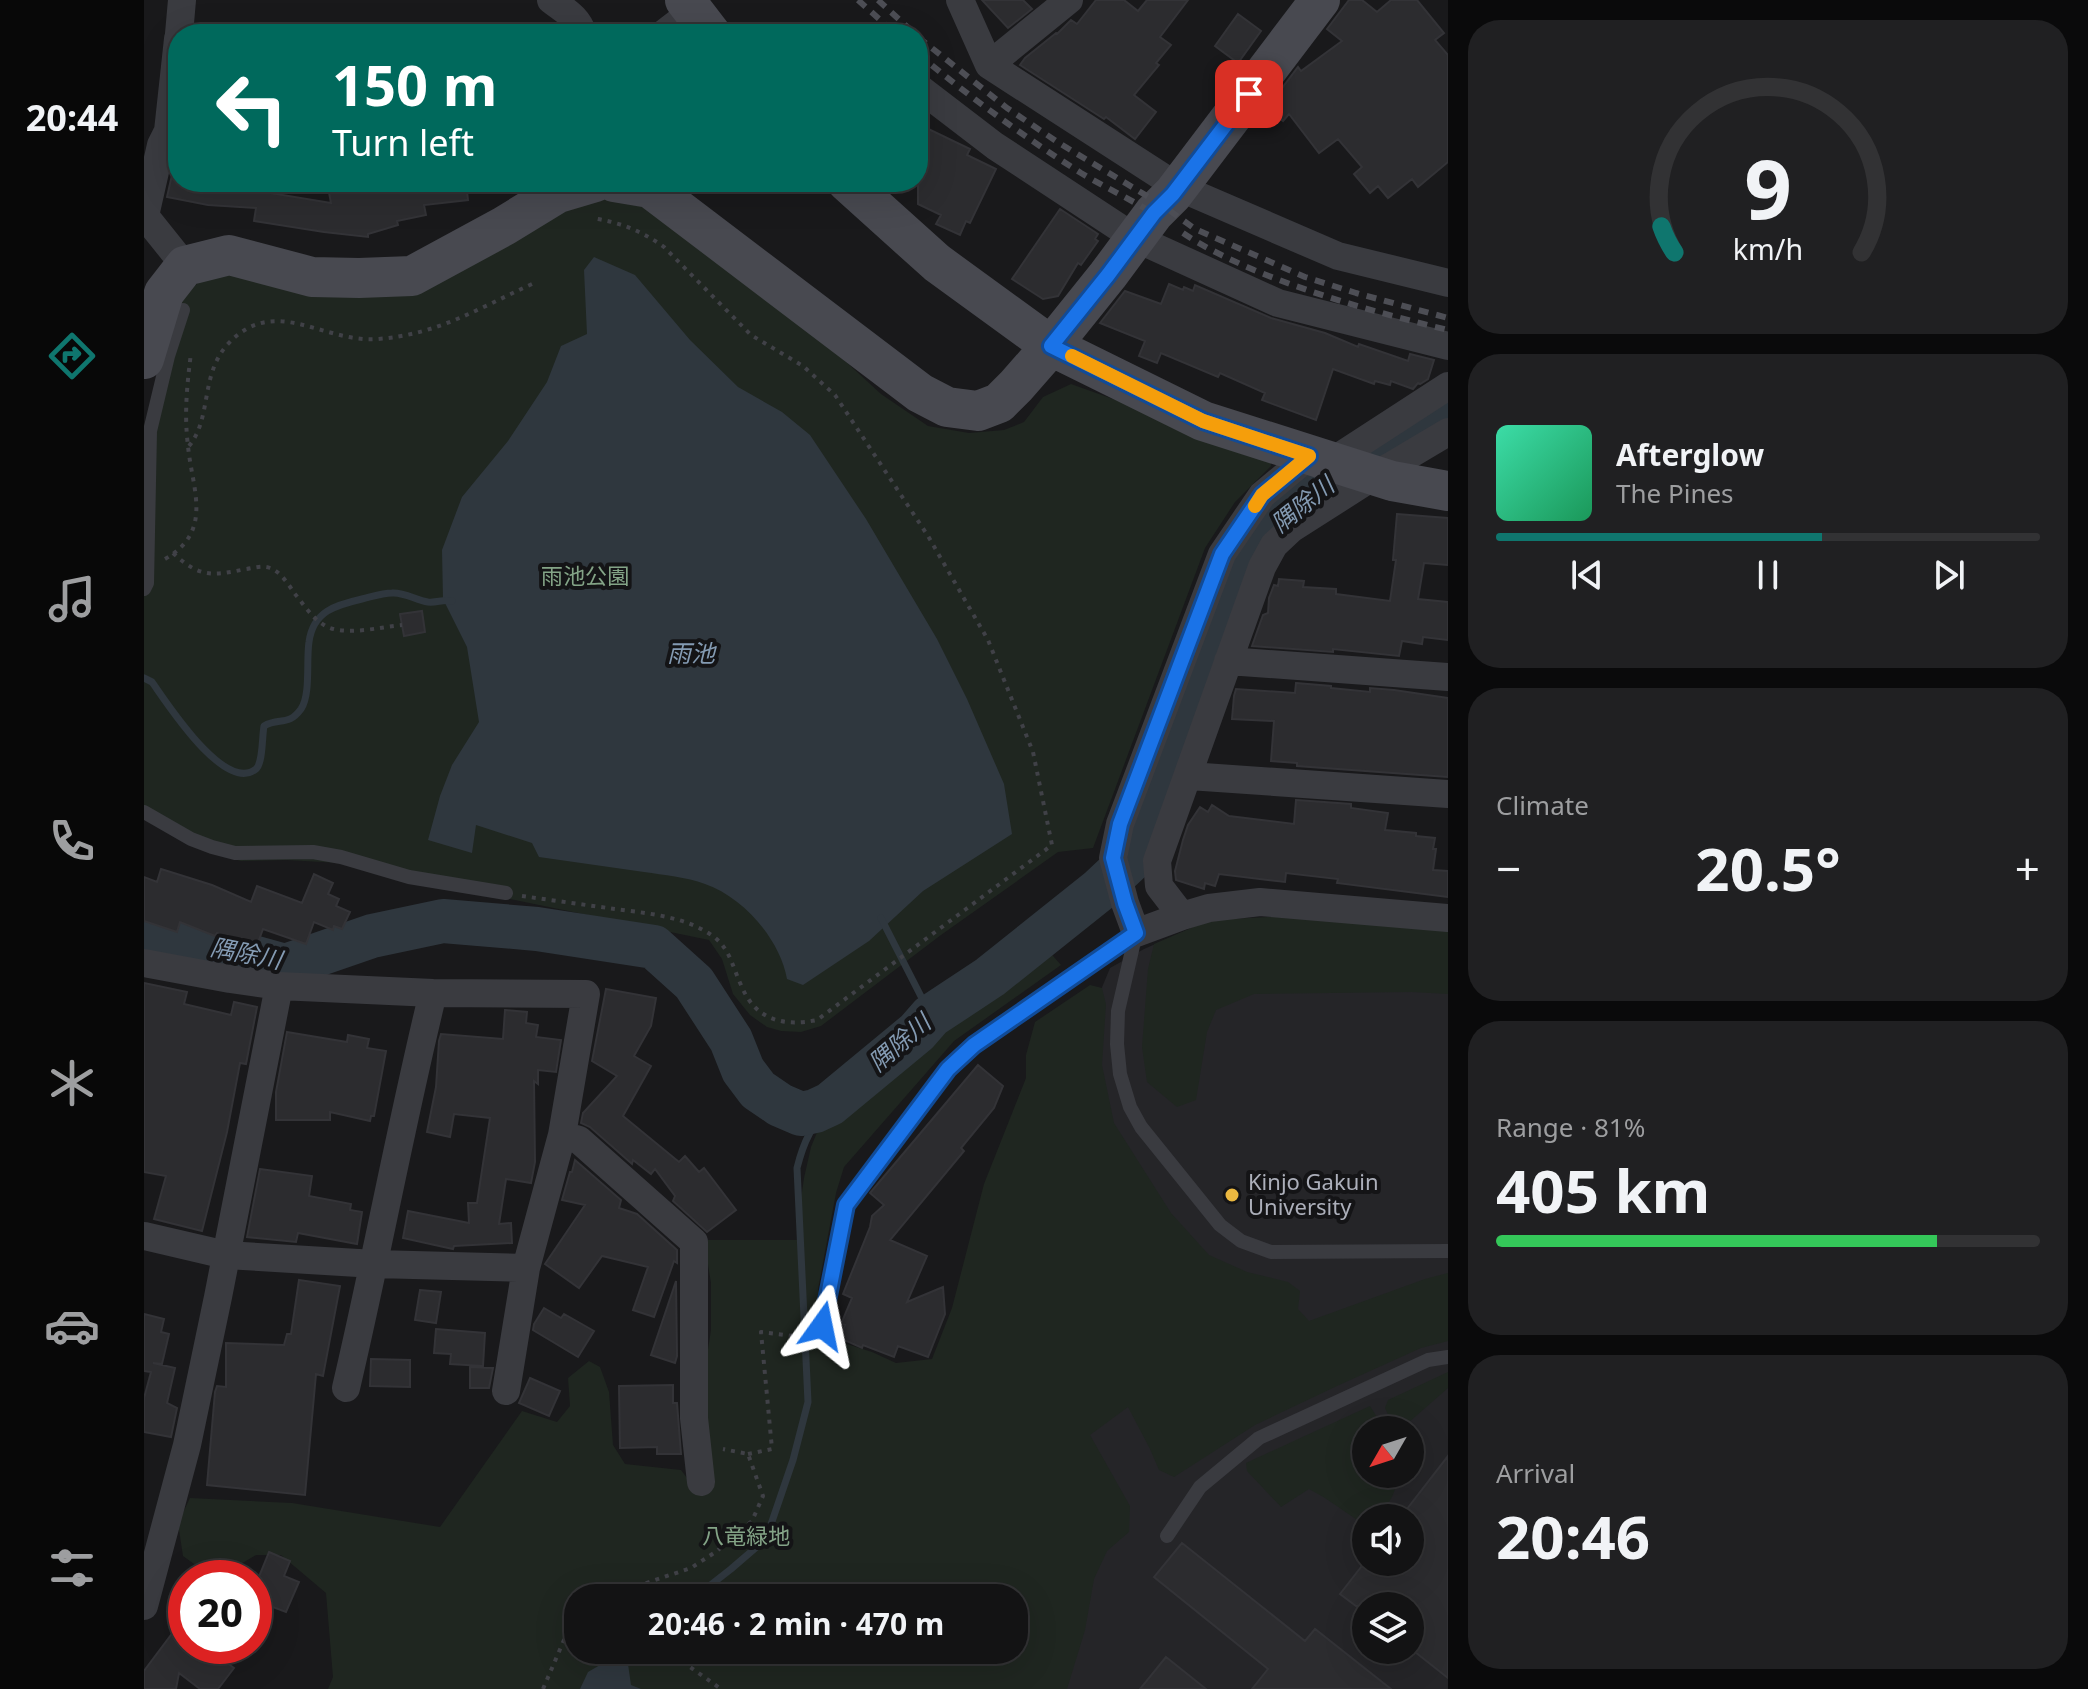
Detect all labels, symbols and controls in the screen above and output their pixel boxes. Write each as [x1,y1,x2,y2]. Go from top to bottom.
text: 150 m [332,46,497,122]
icon: left [200,56,304,160]
pin [1215,60,1283,128]
icon: arrive [1227,72,1271,116]
text: 20:44 [26,93,118,142]
text: Turn left [332,118,474,167]
text: 9 [1744,129,1792,242]
text: km/h [1733,229,1803,268]
icon: directions [44,328,100,384]
text: Afterglow [1616,434,1764,475]
water label: 隅除川 [1264,466,1343,539]
text: The Pines [1616,475,1734,511]
icon: previous [1565,553,1609,597]
icon: pause [1746,553,1790,597]
icon: next [1927,553,1971,597]
park label: 雨池公園 [541,560,629,590]
icon: music [44,571,100,627]
water label: 雨池 [667,636,717,669]
text: Climate [1496,787,1589,823]
icon: phone [44,813,100,869]
text: 20.5° [1695,827,1841,909]
text: − [1496,838,1521,898]
text: + [2015,838,2040,898]
water label: 隅除川 [208,929,288,976]
water label: 隅除川 [861,1004,939,1078]
icon: climate [44,1055,100,1111]
text: Range · 81% [1496,1109,1645,1145]
text: 405 km [1496,1149,1710,1231]
place label: Kinjo Gakuin University [1248,1166,1379,1221]
marker: Kinjo Gakuin University [1223,1186,1241,1204]
position arrow [780,1284,864,1368]
icon: car [44,1298,100,1354]
north arrow [1352,1416,1424,1488]
map controls [1352,1416,1424,1664]
text: Arrival [1496,1455,1575,1491]
text: 20:46 [1496,1495,1650,1577]
button: sound [1352,1504,1424,1576]
park label: 八竜緑地 [702,1520,790,1550]
icon: filters [44,1540,100,1596]
speed limit sign: 20 [168,1560,272,1664]
button: layers [1352,1592,1424,1664]
text: 20:46 · 2 min · 470 m [648,1603,944,1644]

